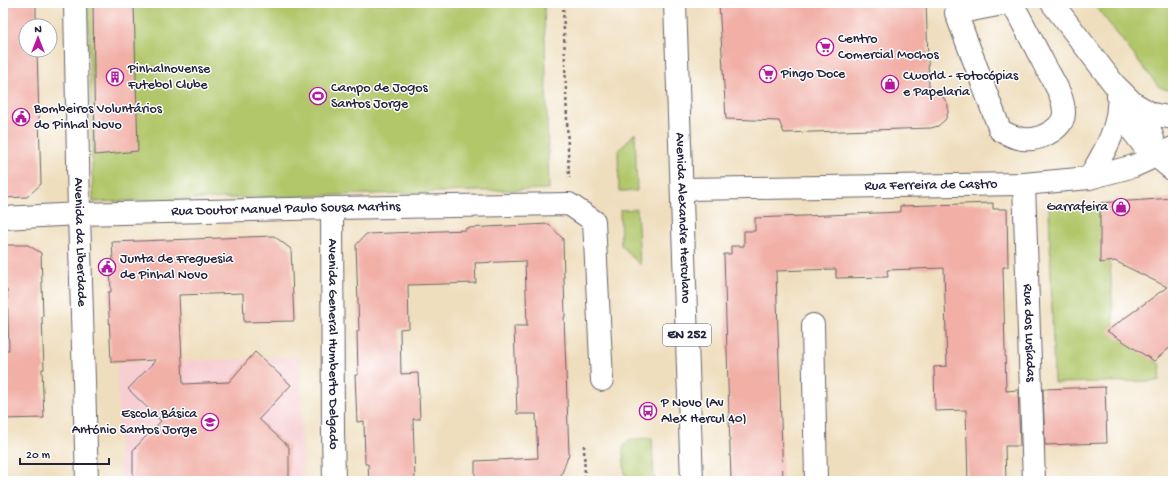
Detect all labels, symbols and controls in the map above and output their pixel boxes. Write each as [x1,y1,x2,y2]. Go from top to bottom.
north arrow [18,18,58,58]
text: N [34,24,42,36]
place label: Centro Comercial Mochos [838,31,939,64]
supermarket icon: Centro Comercial Mochos [815,37,835,57]
place label: Pinhalnovense Futebol Clube [127,61,211,94]
supermarket icon: Pingo Doce [758,64,778,84]
place label: Pingo Doce [780,66,846,83]
building icon: Pinhalnovense Futebol Clube [105,67,125,87]
place label: Cworld - Fotocópias e Papelaria [903,68,1019,101]
shop icon: Cworld - Fotocópias e Papelaria [880,74,900,94]
place label: Campo de Jogos Santos Jorge [331,80,428,113]
sports icon: Campo de Jogos Santos Jorge [308,86,328,106]
place label: Bombeiros Voluntários do Pinhal Novo [33,101,163,134]
public building icon: Bombeiros Voluntários do Pinhal Novo [11,107,31,127]
street label: Avenida Alexandre Herculano [671,132,694,304]
street label: Rua Ferreira de Castro [864,176,998,195]
street label: Avenida da Liberdade [70,177,90,308]
shop icon: Garrafeira [1111,197,1131,217]
street label: Rua Doutor Manuel Paulo Sousa Martins [171,198,401,220]
place label: Garrafeira [1046,199,1109,216]
street label: Avenida General Humberto Delgado [324,238,342,450]
place label: Junta de Freguesia de Pinhal Novo [120,251,234,284]
public building icon: Junta de Freguesia de Pinhal Novo [97,257,117,277]
street label: Rua dos Lusíadas [1019,284,1039,383]
road number: EN 252 [663,324,711,346]
place label: P Novo (Av Alex Hercul 40) [660,395,747,428]
bus stop icon: P Novo (Av Alex Hercul 40) [638,401,658,421]
place label: Escola Básica António Santos Jorge [72,406,198,439]
school or university icon: Escola Básica António Santos Jorge [200,412,220,432]
scale bar [20,440,109,466]
text: 20 m [26,449,51,463]

